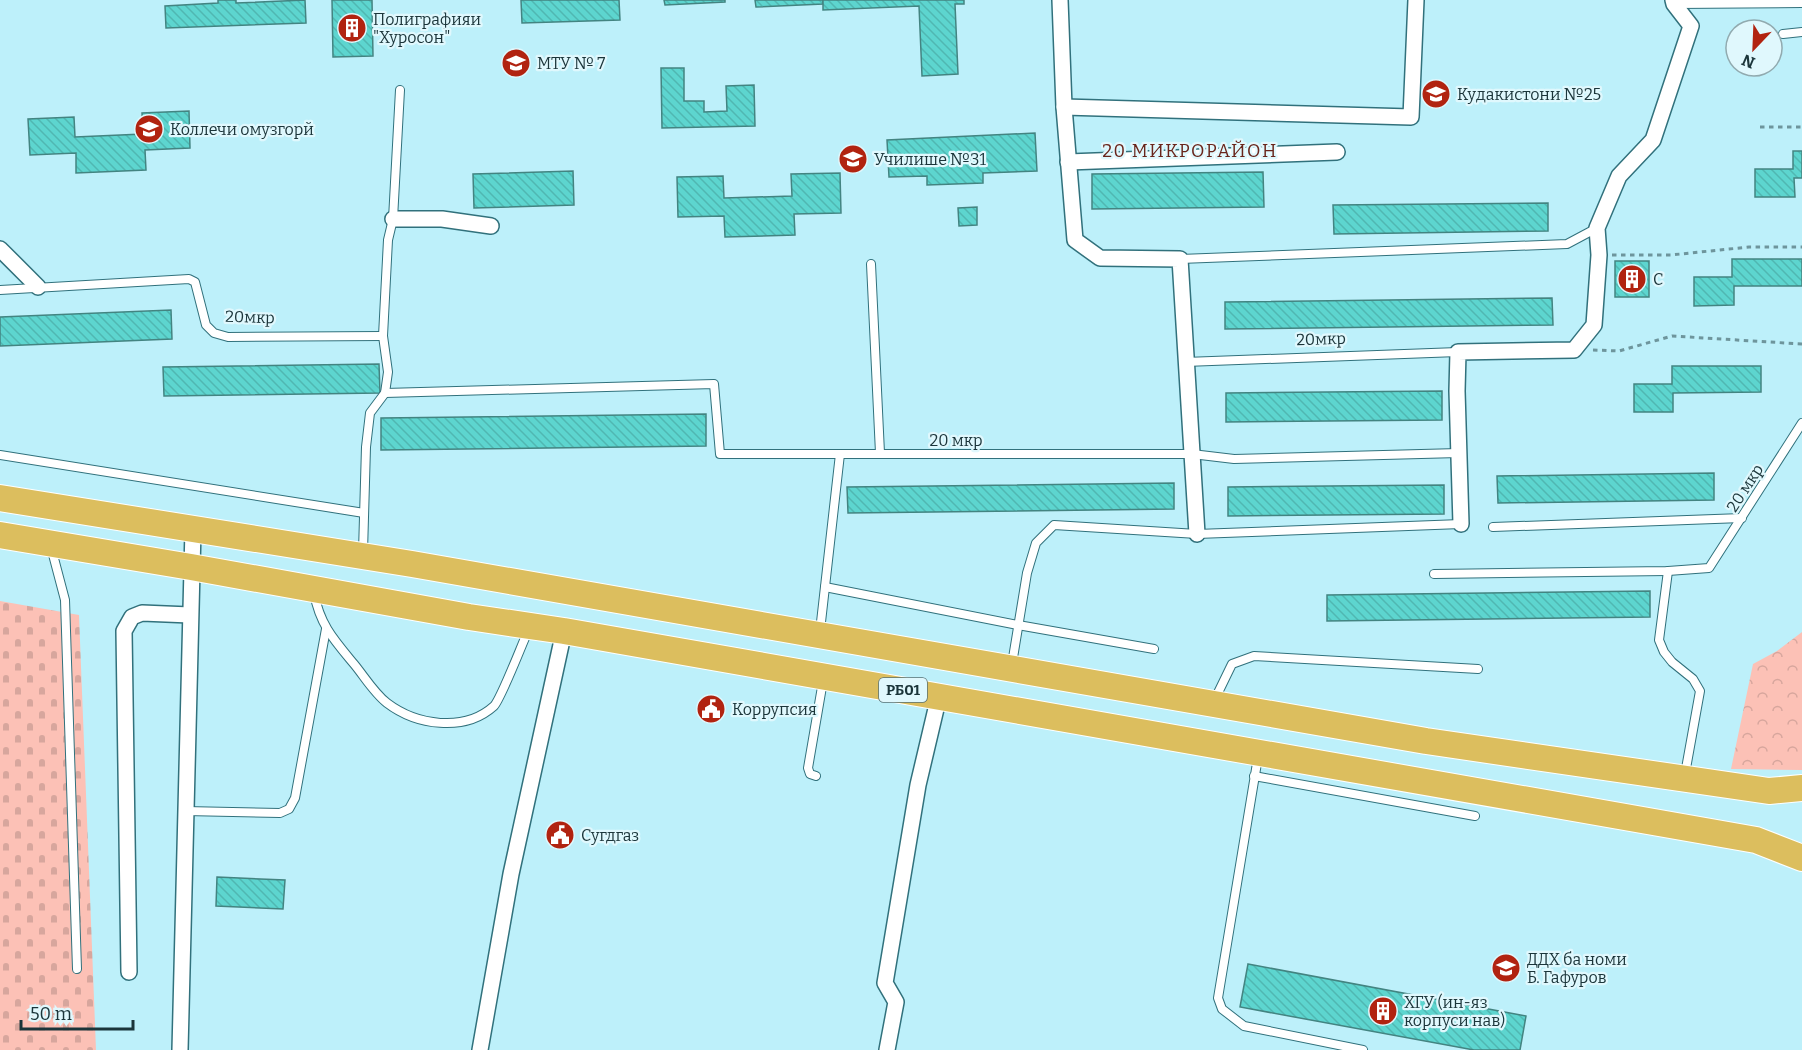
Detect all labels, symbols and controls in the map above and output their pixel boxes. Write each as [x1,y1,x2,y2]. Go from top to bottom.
place label: Полиграфияи "Хуросон" [373,10,481,47]
building icon: Полиграфияи "Хуросон" [336,12,368,44]
north arrow [1724,18,1784,78]
school or university icon: МТУ № 7 [500,47,532,79]
text: N [1739,50,1758,73]
place label: МТУ № 7 [537,54,605,73]
school or university icon: Кудакистони №25 [1420,78,1452,110]
place label: Кудакистони №25 [1457,85,1601,104]
school or university icon: Коллечи омузгорй [133,113,165,145]
place label: Коллечи омузгорй [170,120,314,139]
district label: 20 МИКРОРАЙОН [1102,140,1278,162]
school or university icon: Училише №31 [837,143,869,175]
place label: Училише №31 [874,150,986,169]
building icon: С [1616,263,1648,295]
place label: С [1653,270,1663,289]
street label: 20мкр [225,307,275,327]
street label: 20мкр [1296,329,1346,349]
street label: 20 мкр [930,431,982,450]
street label: 20 мкр [1723,461,1767,515]
road number: РБ01 [879,678,927,702]
public building icon: Коррупсия [695,693,727,725]
place label: Коррупсия [732,700,817,719]
public building icon: Сугдгаз [544,819,576,851]
place label: Сугдгаз [581,826,639,845]
place label: ДДХ ба номи Б. Гафуров [1527,950,1627,987]
school or university icon: ДДХ ба номи Б. Гафуров [1490,952,1522,984]
scale bar [21,993,134,1031]
place label: ХГУ (ин-яз корпуси нав) [1404,993,1505,1030]
building icon: ХГУ (ин-яз корпуси нав) [1367,995,1399,1027]
text: 50 m [30,1003,72,1025]

